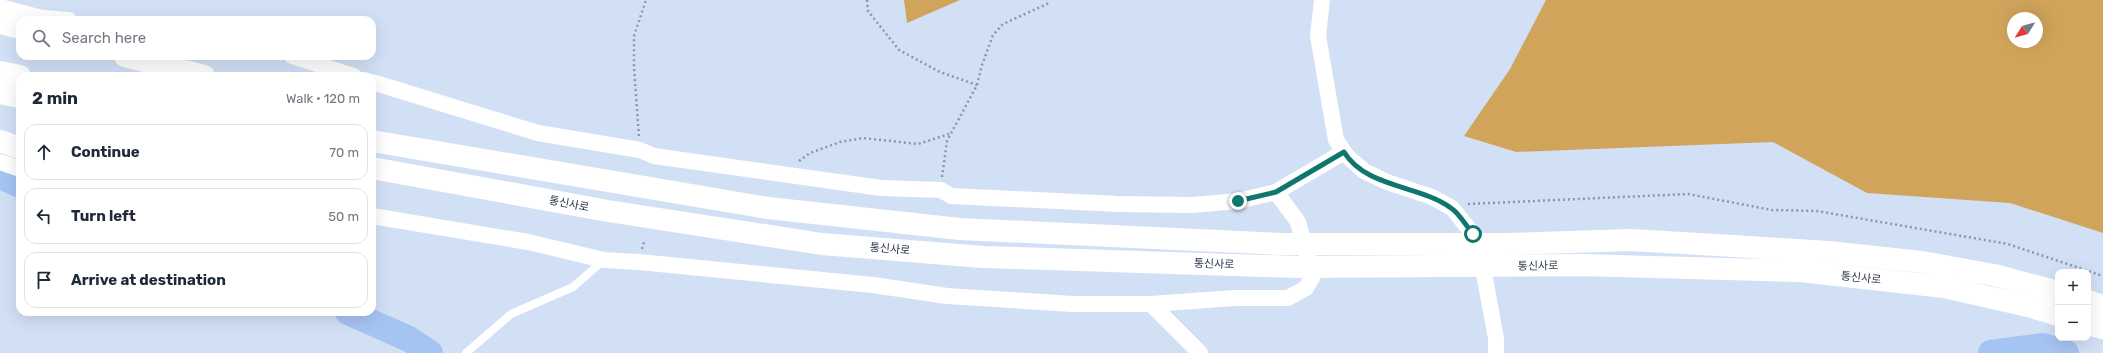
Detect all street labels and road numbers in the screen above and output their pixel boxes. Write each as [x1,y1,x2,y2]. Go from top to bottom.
street label: 통신사로 [548,194,590,214]
street label: 통신사로 [869,241,911,257]
street label: 통신사로 [1194,257,1234,271]
street label: 통신사로 [1518,259,1558,273]
street label: 통신사로 [1840,269,1882,287]

